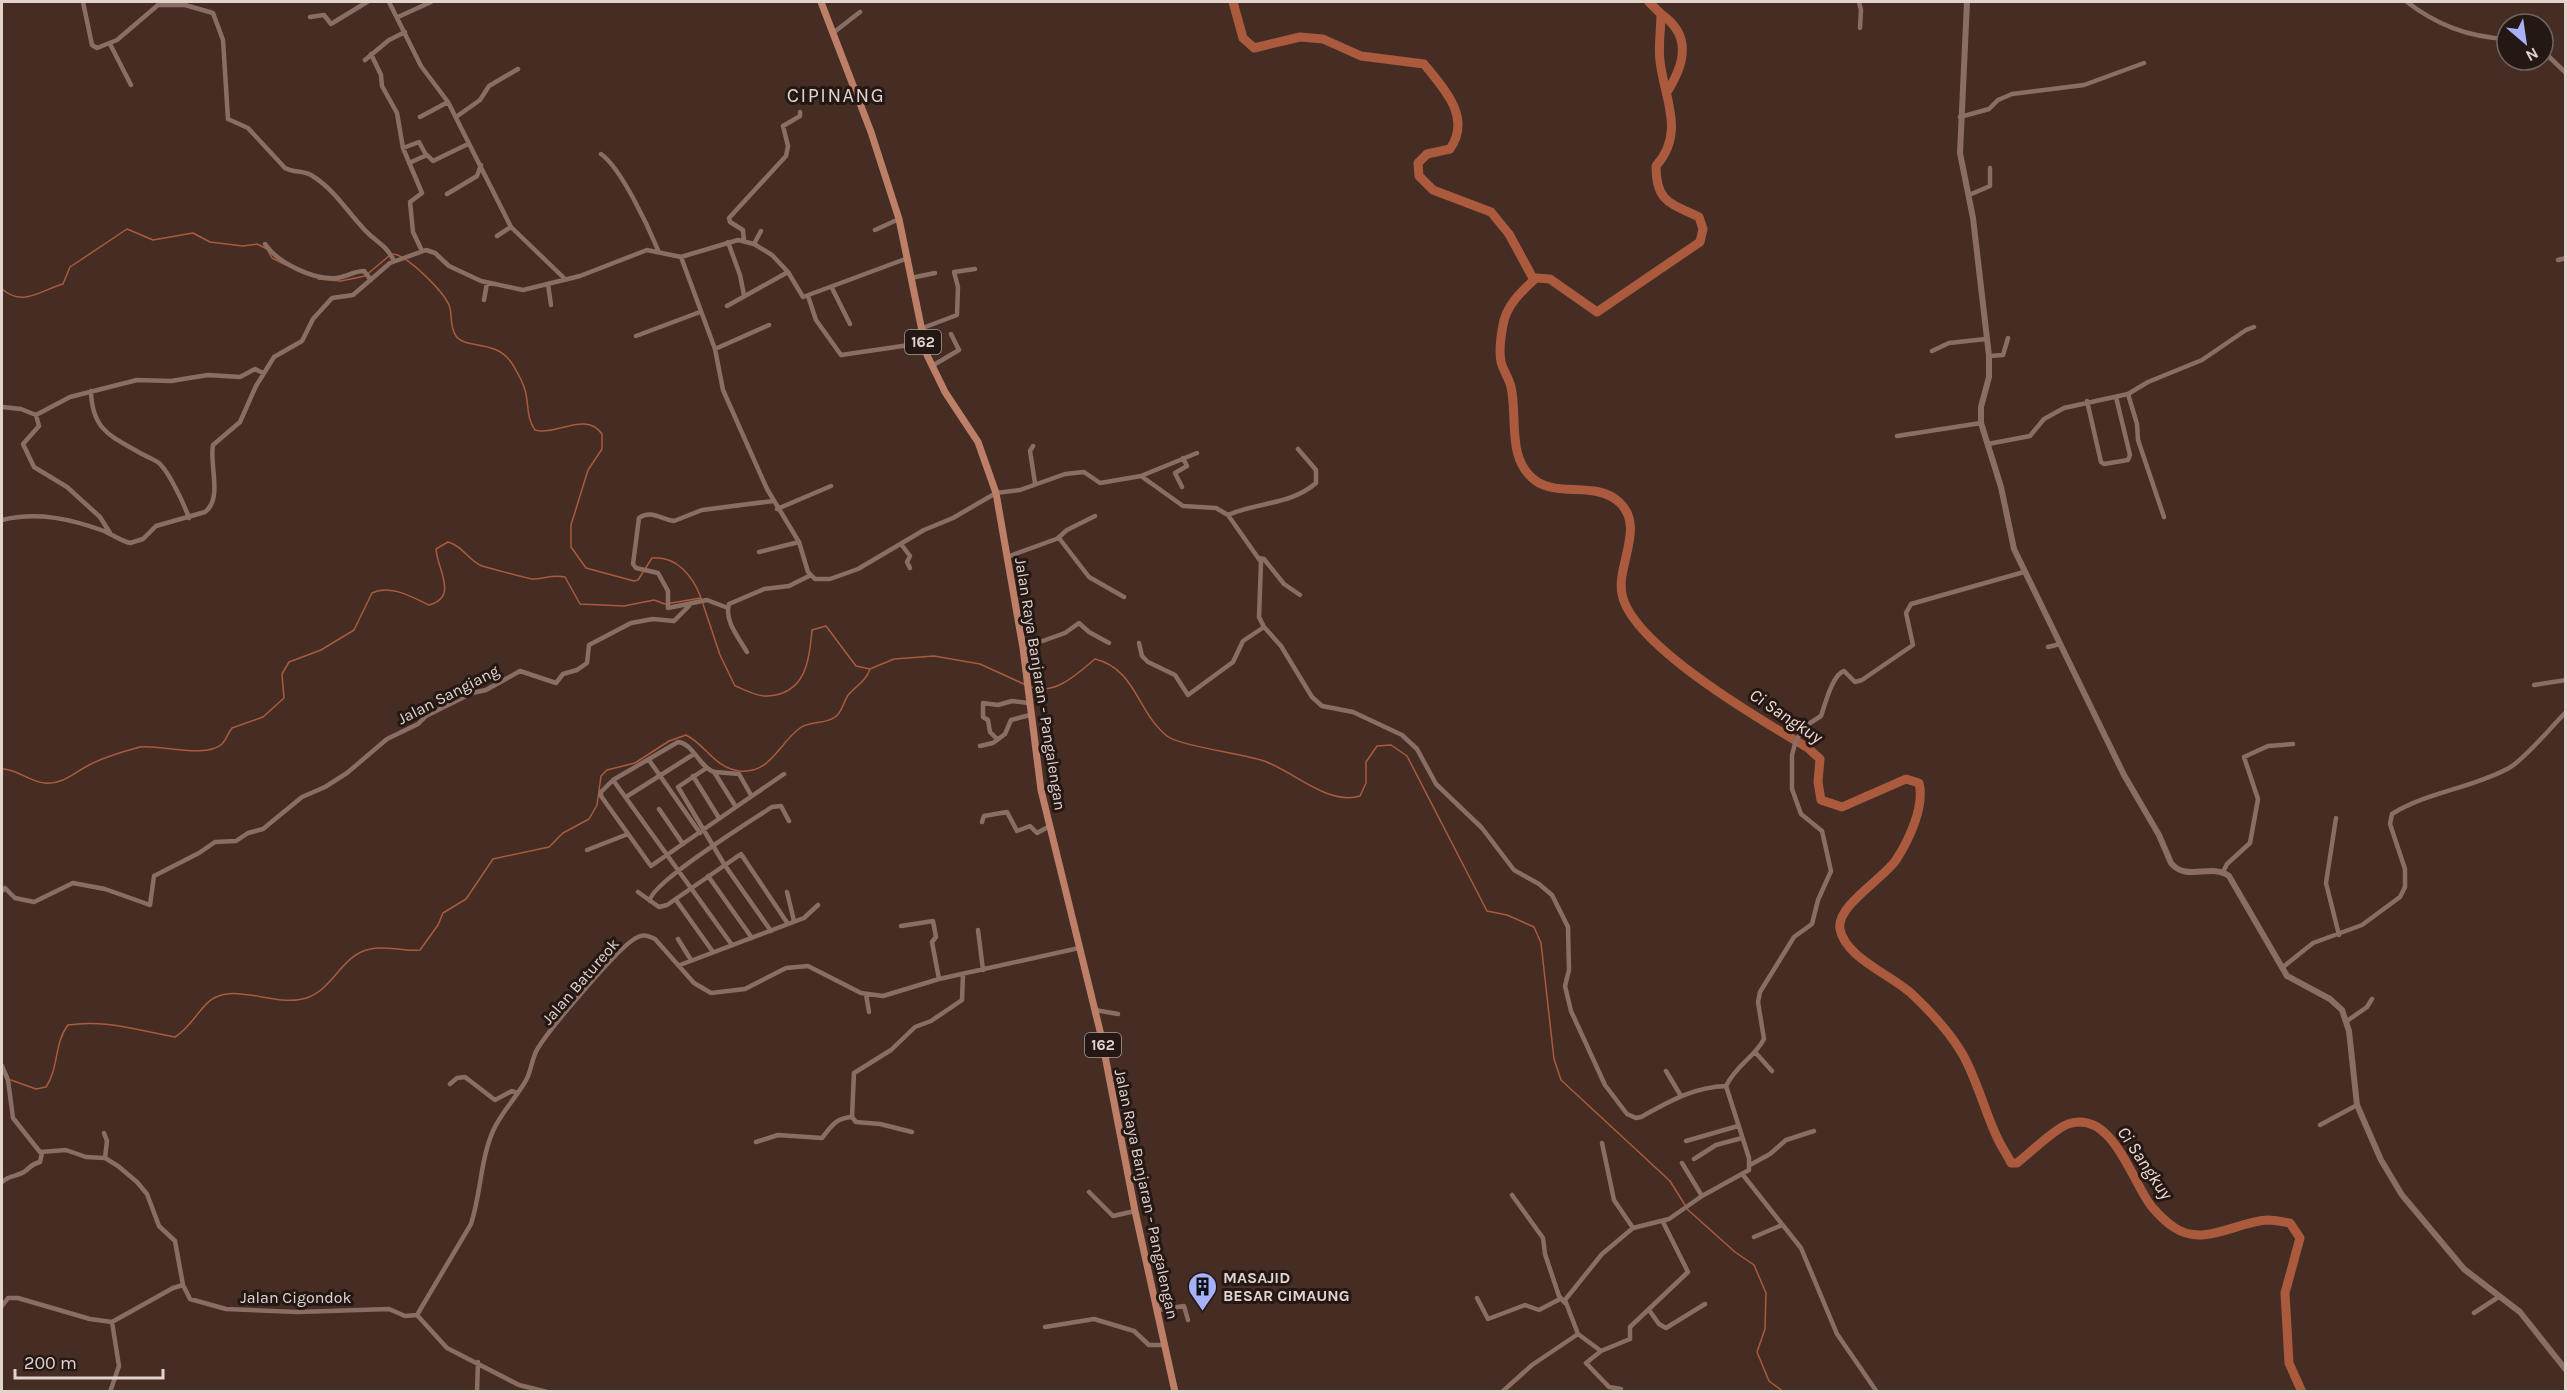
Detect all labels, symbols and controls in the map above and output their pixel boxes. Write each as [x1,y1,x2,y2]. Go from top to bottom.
north arrow [2495,12,2555,72]
text: N [2522,44,2542,66]
district label: CIPINANG [787,84,885,107]
road number: 162 [905,330,941,354]
street label: Jalan Raya Banjaran - Pangalengan [1011,556,1070,812]
street label: Jalan Sangiang [394,661,502,728]
water label: Ci Sangkuy [1745,684,1828,749]
street label: Jalan Batureok [538,934,623,1028]
road number: 162 [1085,1033,1121,1057]
street label: Jalan Raya Banjaran - Pangalengan [1111,1067,1182,1321]
water label: Ci Sangkuy [2113,1122,2178,1205]
place label: MASAJID BESAR CIMAUNG [1223,1268,1350,1305]
building icon: MASAJID BESAR CIMAUNG [1186,1270,1218,1312]
street label: Jalan Cigondok [240,1288,352,1307]
scale bar [15,1342,164,1380]
text: 200 m [24,1352,77,1374]

